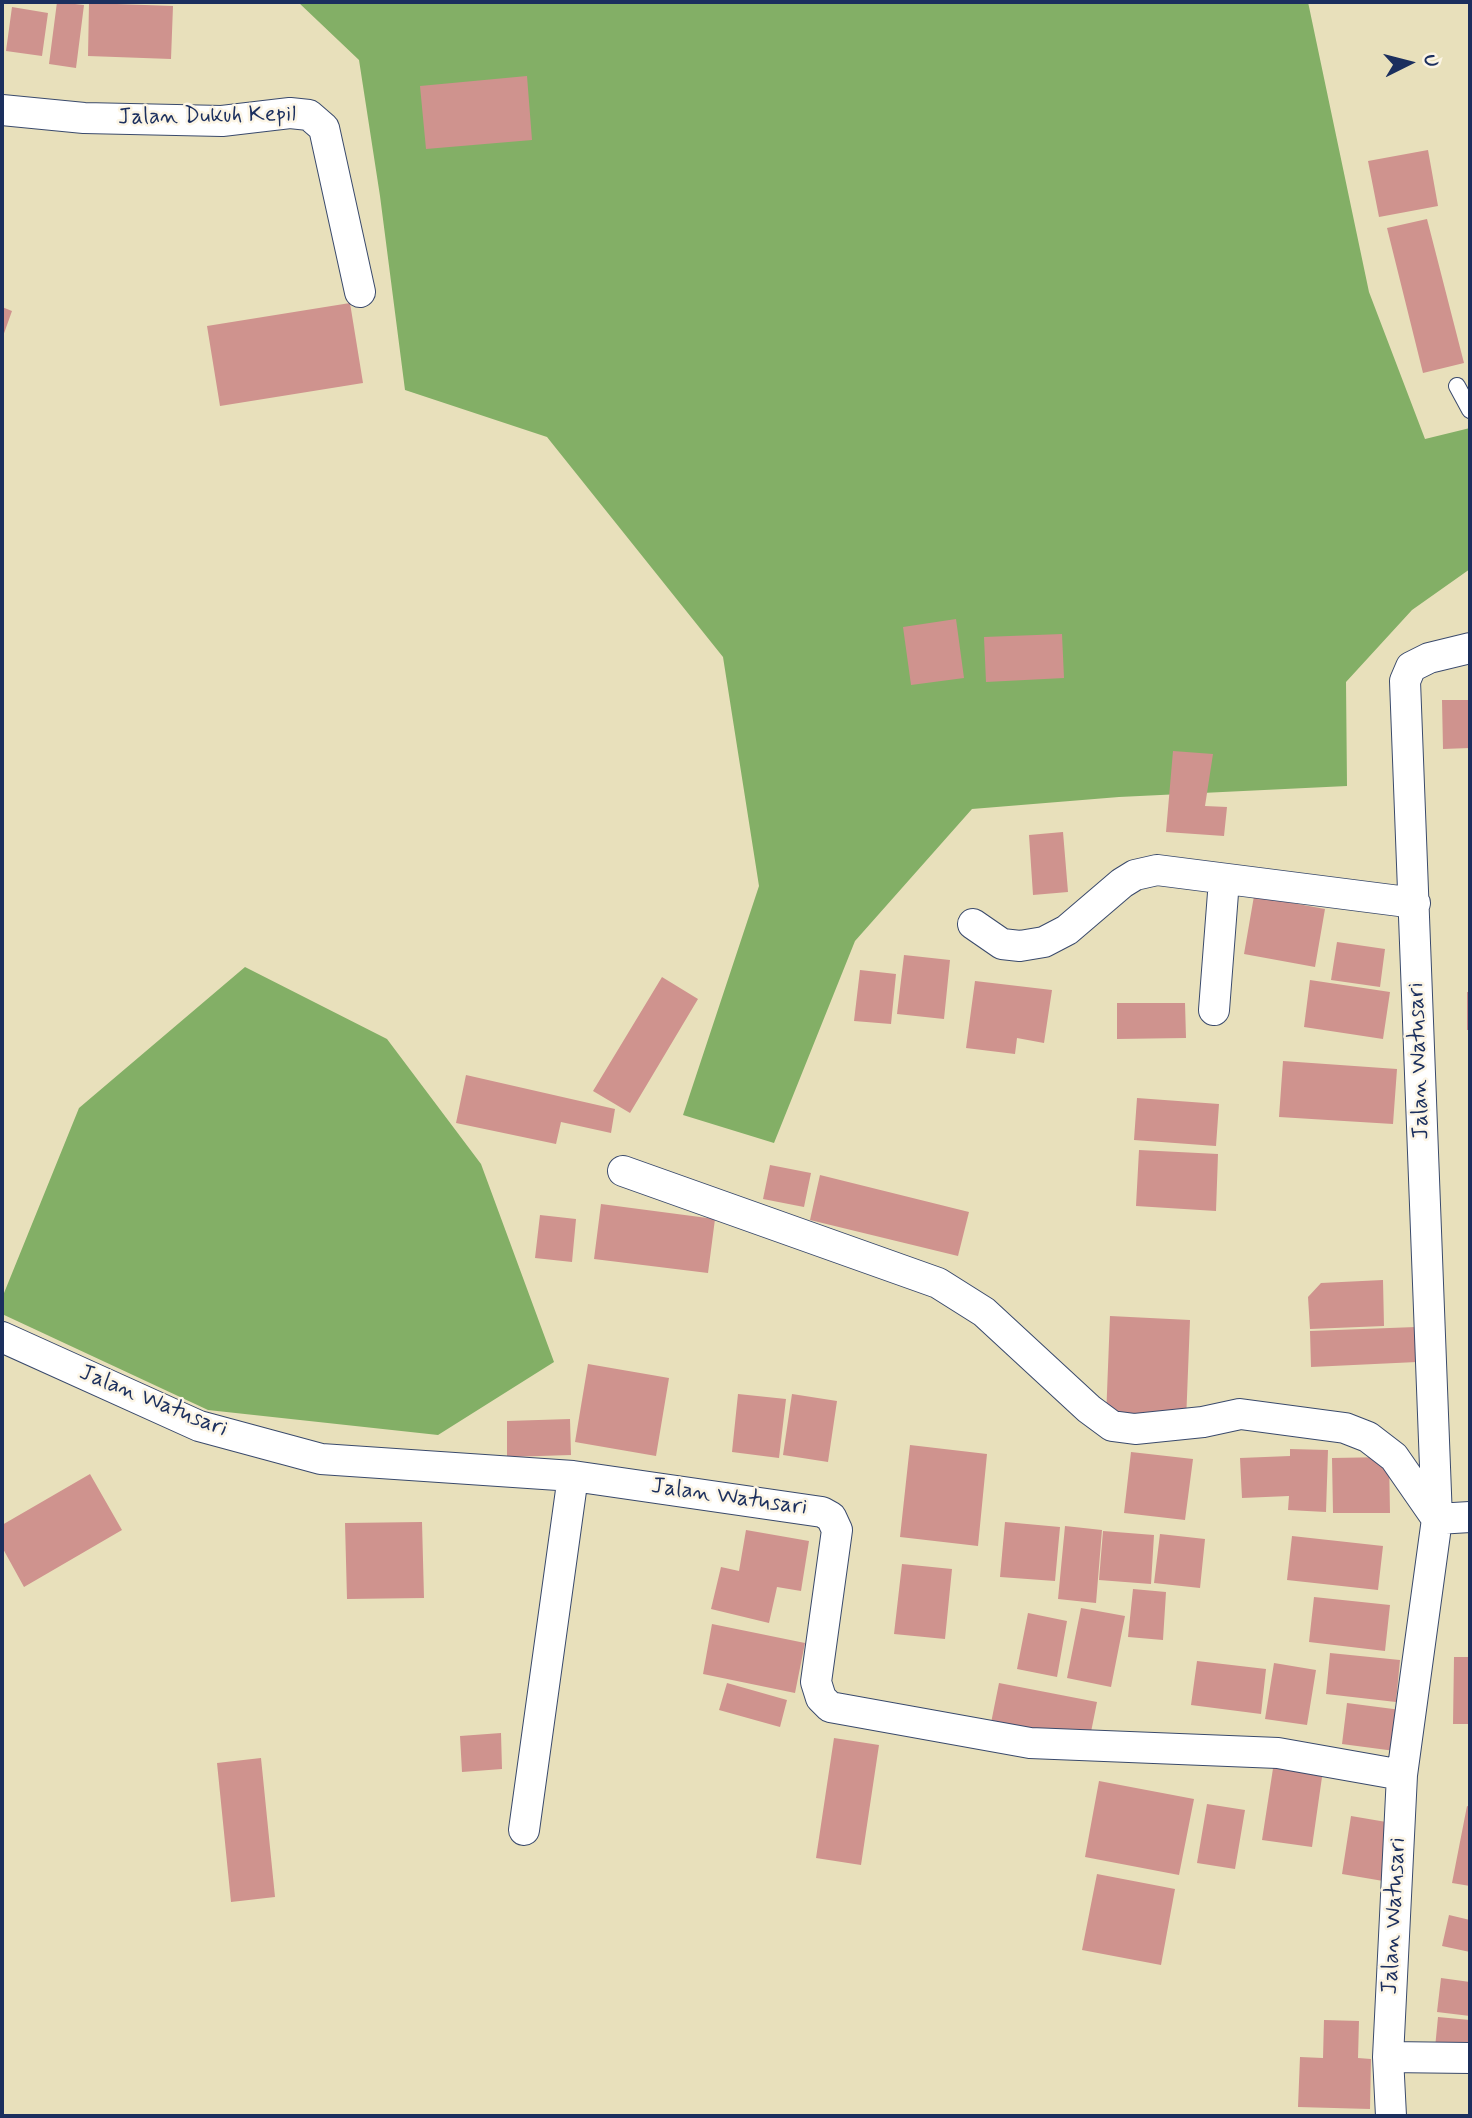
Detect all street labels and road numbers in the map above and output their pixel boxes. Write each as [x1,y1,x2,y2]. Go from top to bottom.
street label: Jalan Dukuh Kepil [118,102,296,132]
street label: Jalan Watusari [1403,982,1437,1140]
street label: Jalan Watusari [75,1360,231,1444]
street label: Jalan Watusari [649,1473,809,1523]
street label: Jalan Watusari [1377,1837,1413,1995]

